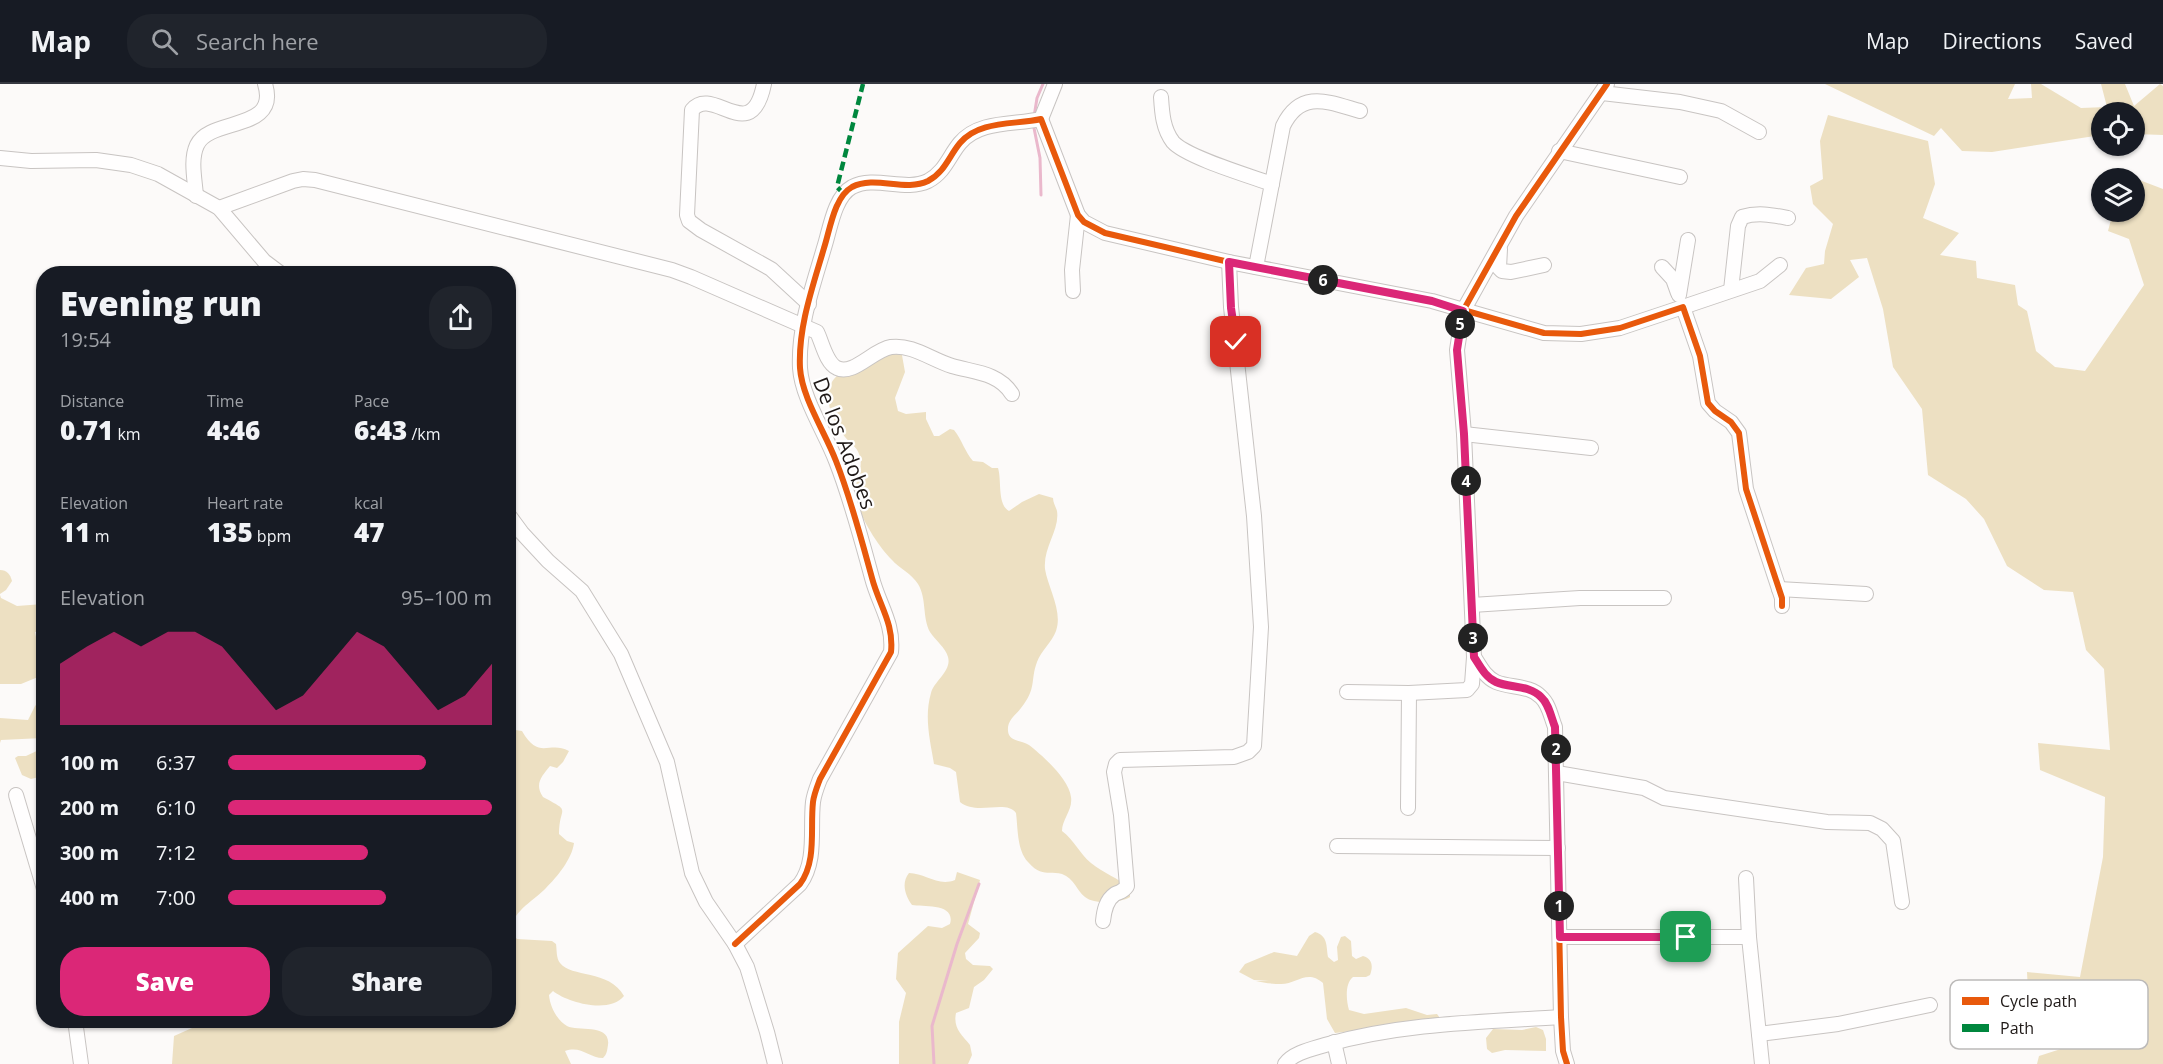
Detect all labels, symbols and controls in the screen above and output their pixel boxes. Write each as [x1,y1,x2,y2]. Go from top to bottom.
search box [127,14,547,68]
text: Map [30,22,91,60]
icon: search [148,25,181,58]
text: Search here [196,26,319,56]
text: Map [1866,27,1909,55]
text: Directions [1942,27,2042,55]
text: Saved [2075,27,2133,55]
map controls [2091,102,2145,222]
button: locate [2091,102,2145,156]
button: layers [2091,168,2145,222]
pin: 6 [1308,265,1338,295]
text: 6 [1318,269,1328,291]
text: Evening run [60,281,262,326]
button: share [429,286,492,349]
pin: 5 [1445,309,1475,339]
text: 5 [1455,313,1465,335]
pin [1210,316,1261,367]
icon: check [1219,325,1252,358]
text: 19:54 [60,326,111,353]
street label: De los Adobes [807,373,883,513]
text: Distance [60,390,124,412]
text: Time [207,390,244,412]
text: Pace [354,390,389,412]
text: 0.71 [60,412,113,448]
text: 4:46 [207,412,260,448]
text: 6:43 [354,412,407,448]
text: km [113,423,141,445]
text: /km [407,423,440,445]
pin: 4 [1451,466,1481,496]
text: 4 [1461,470,1471,492]
text: Elevation [60,492,128,514]
text: Heart rate [207,492,283,514]
text: kcal [354,492,383,514]
text: 11 [60,514,90,550]
text: 135 [207,514,253,550]
text: 47 [354,514,384,550]
text: m [90,525,109,547]
text: bpm [253,525,291,547]
text: Elevation [60,584,145,611]
text: 95–100 m [401,584,492,611]
pin: 3 [1458,623,1488,653]
text: 3 [1468,627,1478,649]
pin: 2 [1541,734,1571,764]
text: 2 [1551,738,1561,760]
text: 100 m [60,749,119,776]
text: 6:37 [156,749,196,776]
text: 200 m [60,794,119,821]
text: 6:10 [156,794,196,821]
text: 300 m [60,839,119,866]
text: 7:12 [156,839,196,866]
text: 400 m [60,884,119,911]
text: 7:00 [156,884,196,911]
pin: 1 [1544,891,1574,921]
text: 1 [1554,895,1564,917]
pin [1660,911,1711,962]
icon: arrive [1669,920,1702,953]
button: Save [60,947,270,1016]
button: Share [282,947,492,1016]
legend [1950,980,2148,1049]
text: Cycle path [2000,990,2077,1012]
text: Path [2000,1017,2034,1039]

